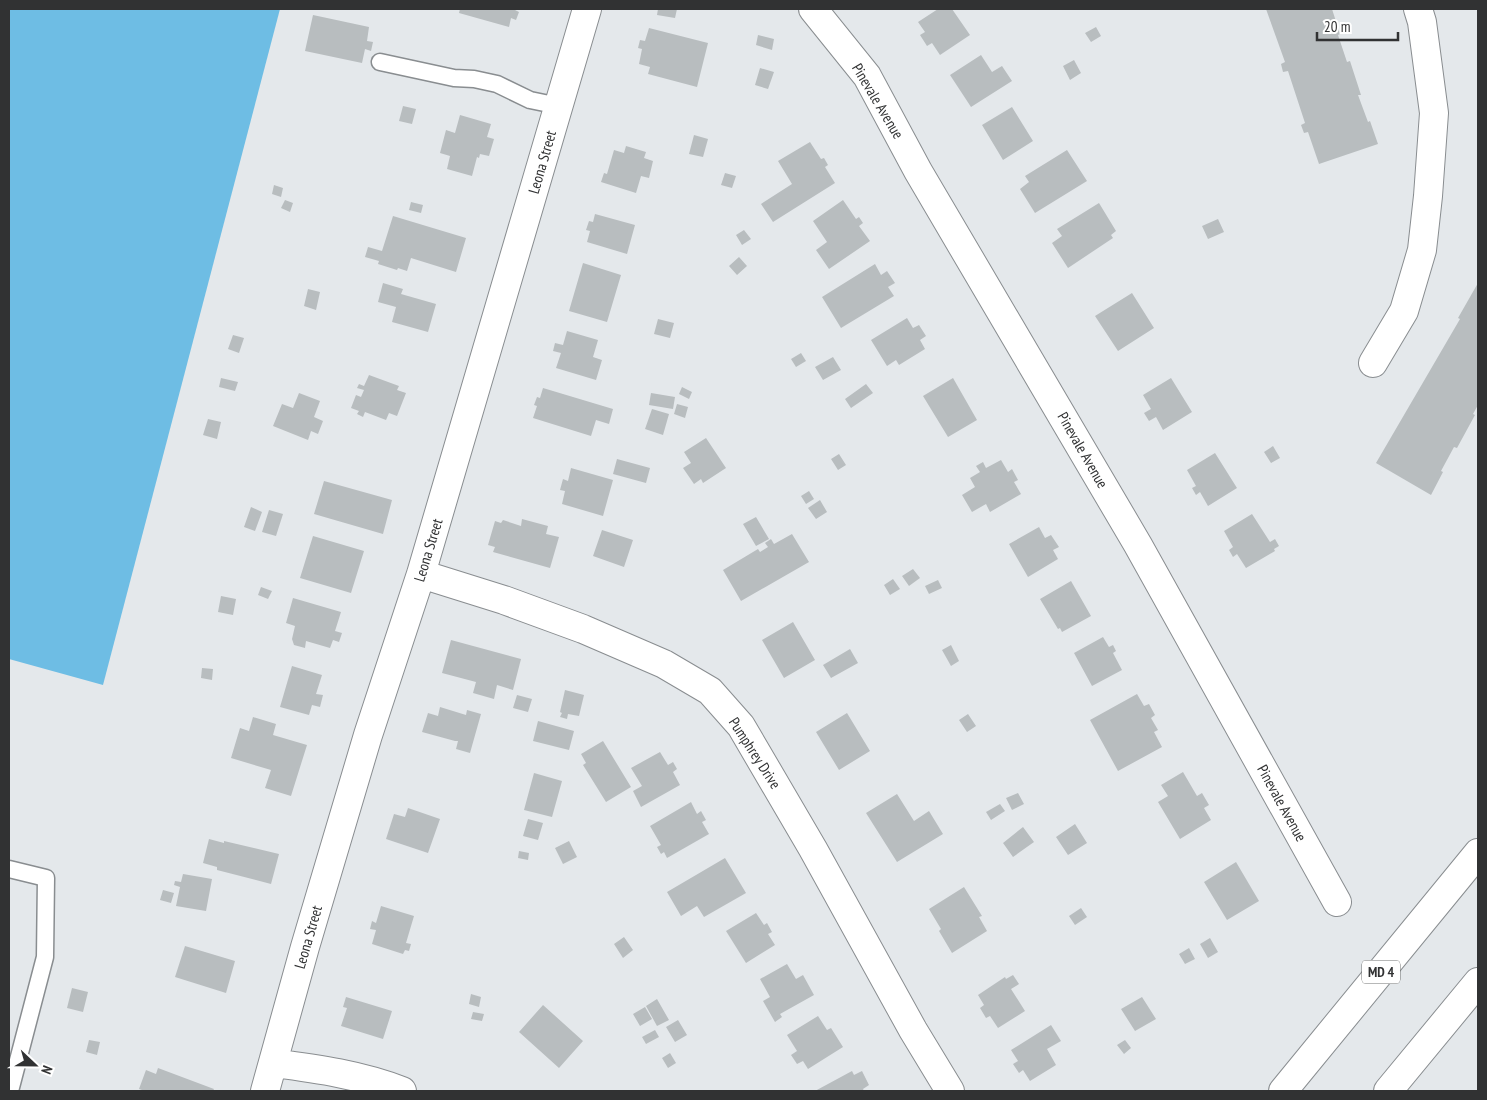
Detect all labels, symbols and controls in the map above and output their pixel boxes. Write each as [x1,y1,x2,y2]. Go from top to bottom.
scale bar [1317,10,1398,42]
text: 20 m [1324,17,1350,36]
street label: Pinevale Avenue [848,60,908,142]
street label: Leona Street [524,128,560,196]
street label: Pinevale Avenue [1054,409,1112,491]
street label: Leona Street [409,516,447,584]
street label: Pumphrey Drive [725,714,785,792]
street label: Pinevale Avenue [1253,761,1311,845]
street label: Leona Street [290,903,326,971]
road number: MD 4 [1362,960,1400,984]
north arrow [10,1040,60,1090]
text: N [37,1063,57,1077]

